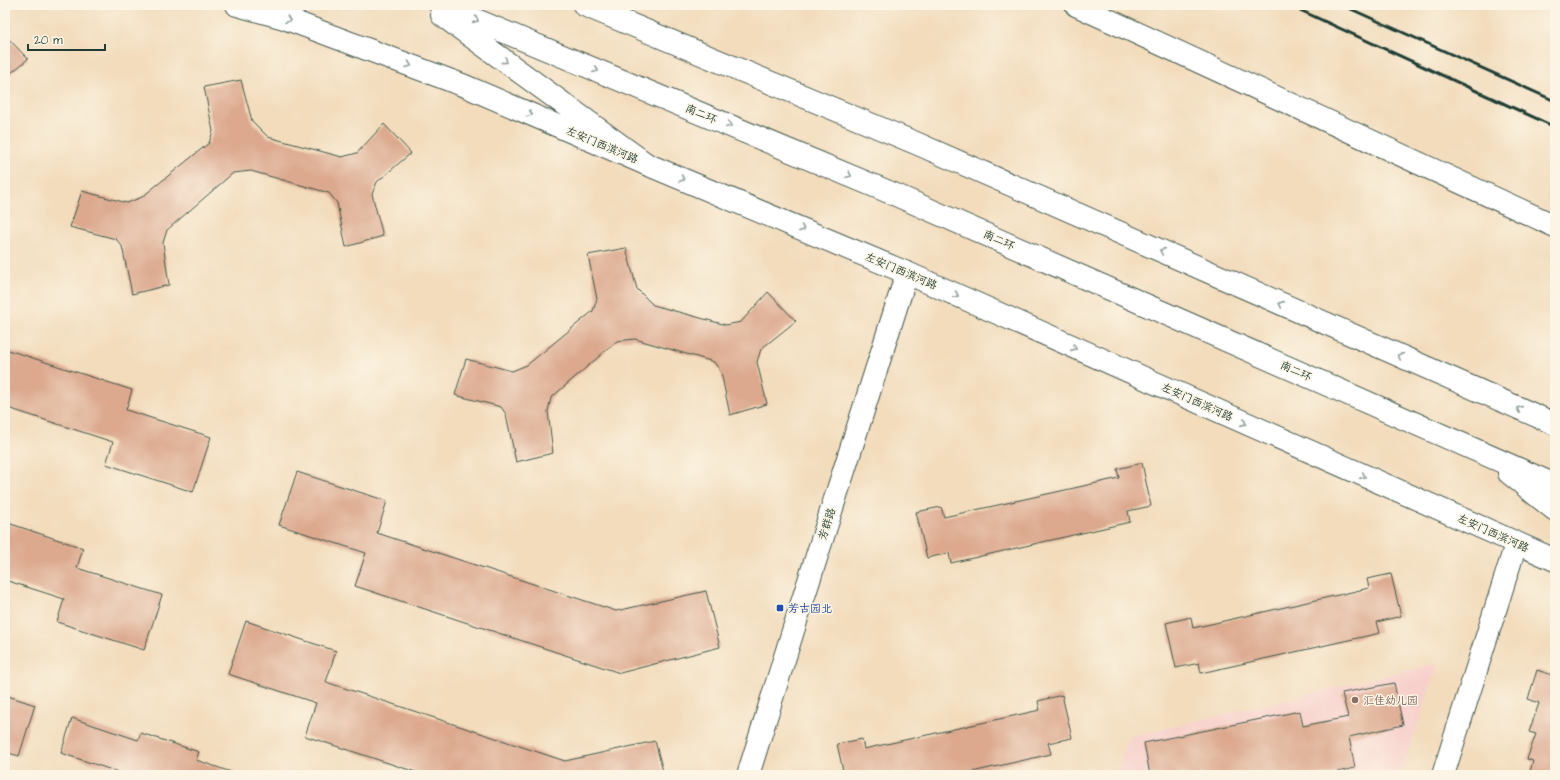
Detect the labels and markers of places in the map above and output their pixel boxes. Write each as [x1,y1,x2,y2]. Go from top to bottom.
place label: 芳古园北 [788,601,832,616]
marker: 芳古园北 [775,603,785,613]
place label: 汇佳幼儿园 [1363,693,1418,708]
marker: 汇佳幼儿园 [1350,695,1360,705]

